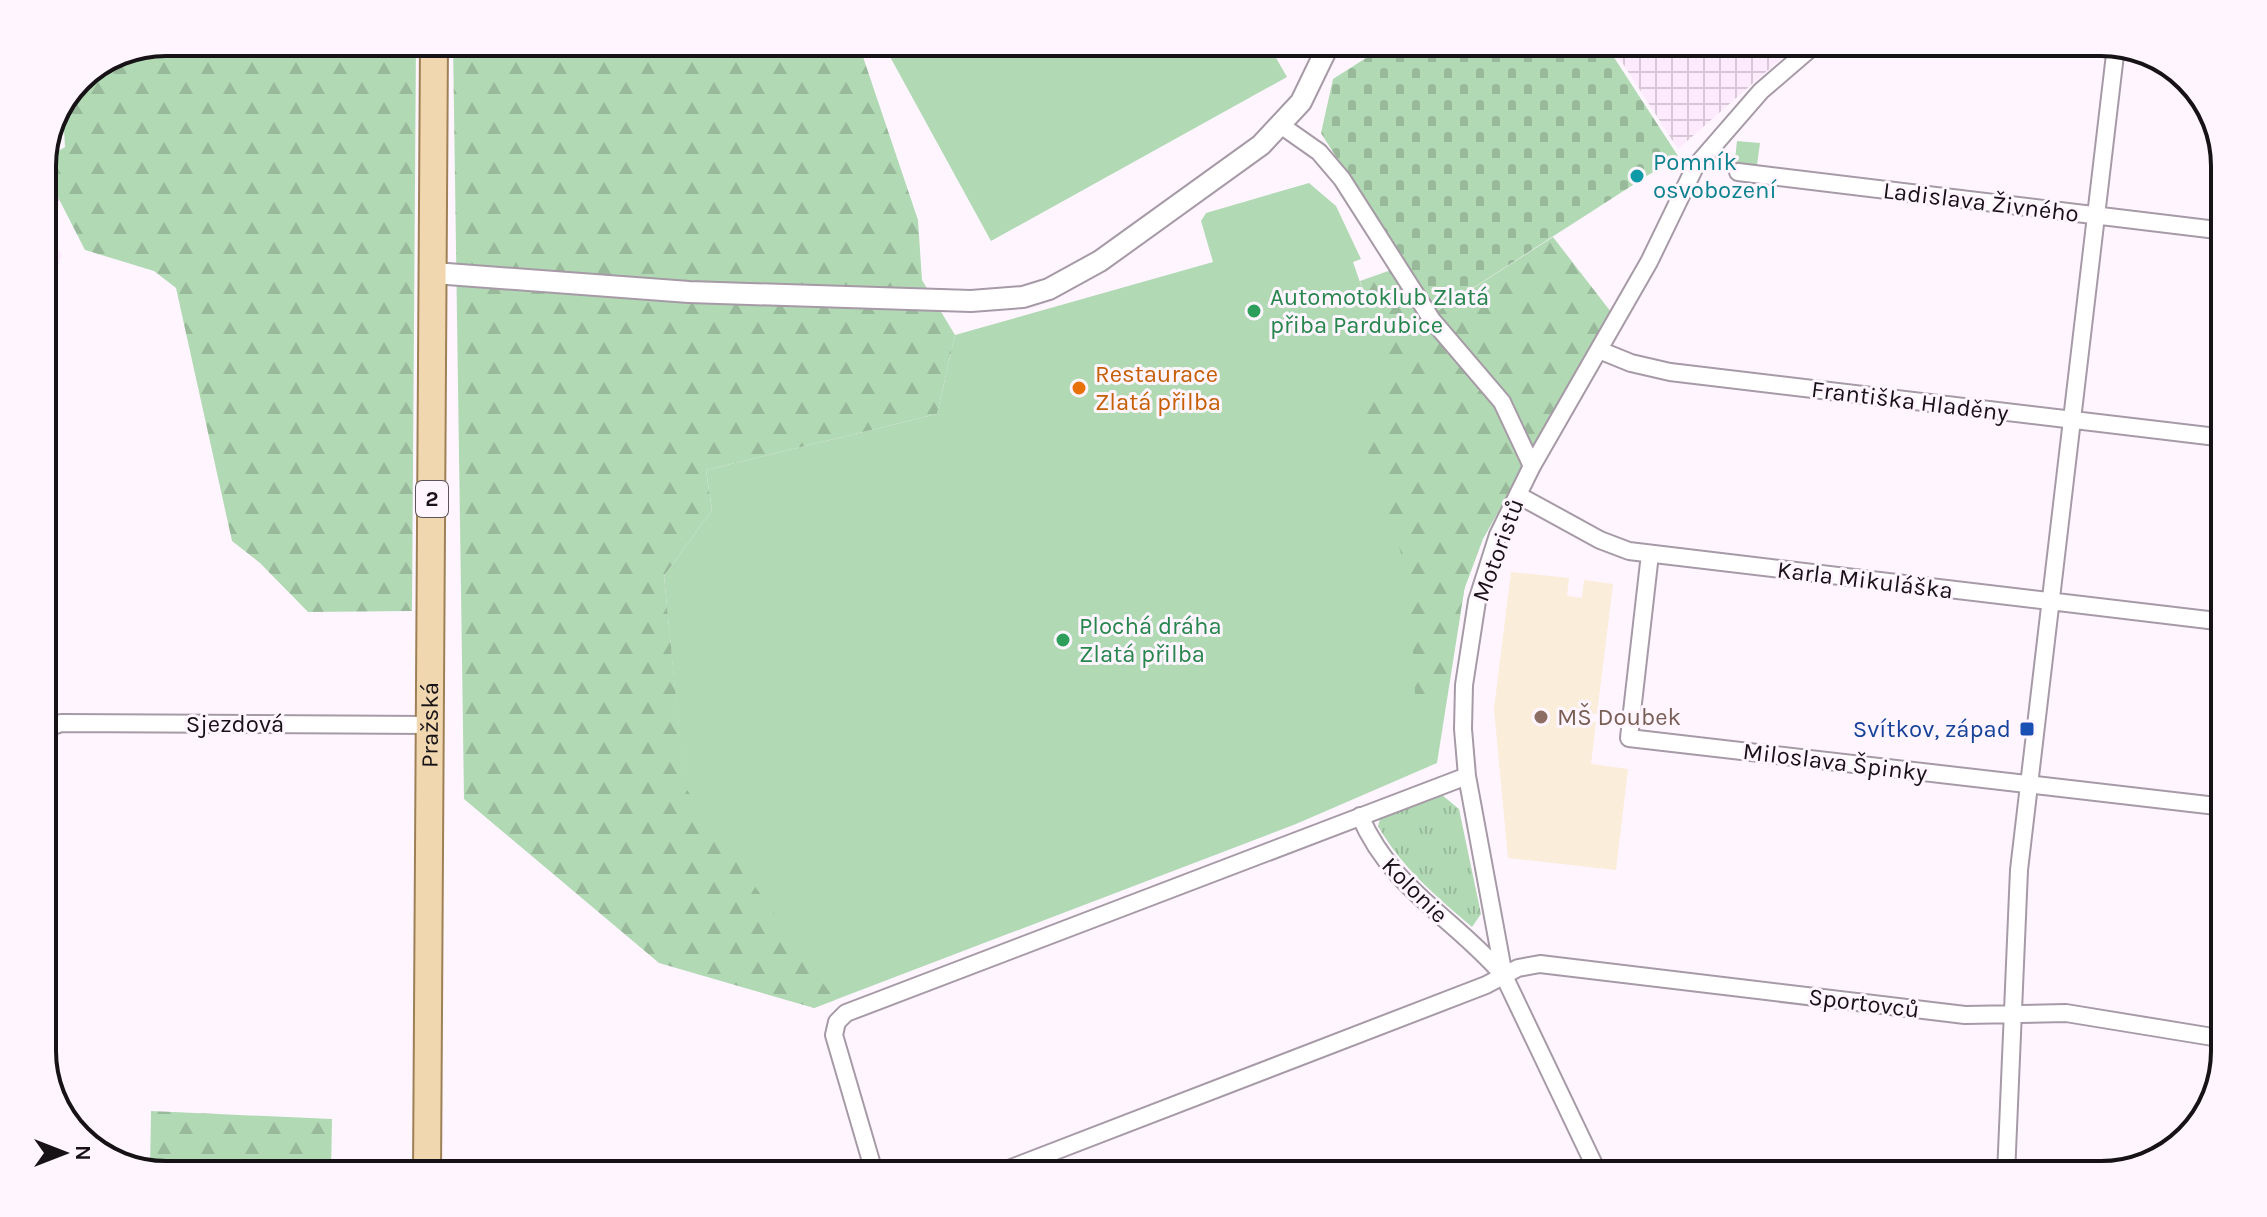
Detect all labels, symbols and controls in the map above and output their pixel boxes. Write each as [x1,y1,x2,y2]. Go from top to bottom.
place label: Pomník osvobození [1653,148,1777,204]
marker: Pomník osvobození [1628,167,1646,185]
street label: Ladislava Živného [1881,176,2081,228]
place label: Automotoklub Zlatá přiba Pardubice [1270,283,1489,339]
marker: Automotoklub Zlatá přiba Pardubice [1245,302,1263,320]
place label: Restaurace Zlatá přilba [1095,360,1221,416]
street label: Františka Hladěny [1810,375,2010,427]
marker: Restaurace Zlatá přilba [1070,379,1088,397]
road number: 2 [416,481,448,517]
street label: Motoristů [1466,495,1530,605]
street label: Karla Mikuláška [1775,555,1955,605]
place label: Plochá dráha Zlatá přilba [1079,612,1222,668]
marker: Plochá dráha Zlatá přilba [1054,631,1072,649]
street label: Pražská [416,682,444,768]
place label: MŠ Doubek [1557,702,1681,731]
marker: MŠ Doubek [1532,708,1550,726]
street label: Sjezdová [186,710,284,738]
place label: Svítkov, západ [1853,715,2011,743]
marker: Svítkov, západ [2018,720,2036,738]
street label: Miloslava Špinky [1741,736,1929,787]
street label: Kolonie [1376,851,1454,929]
street label: Sportovců [1807,982,1921,1024]
north arrow [24,1113,104,1193]
text: N [70,1145,96,1161]

